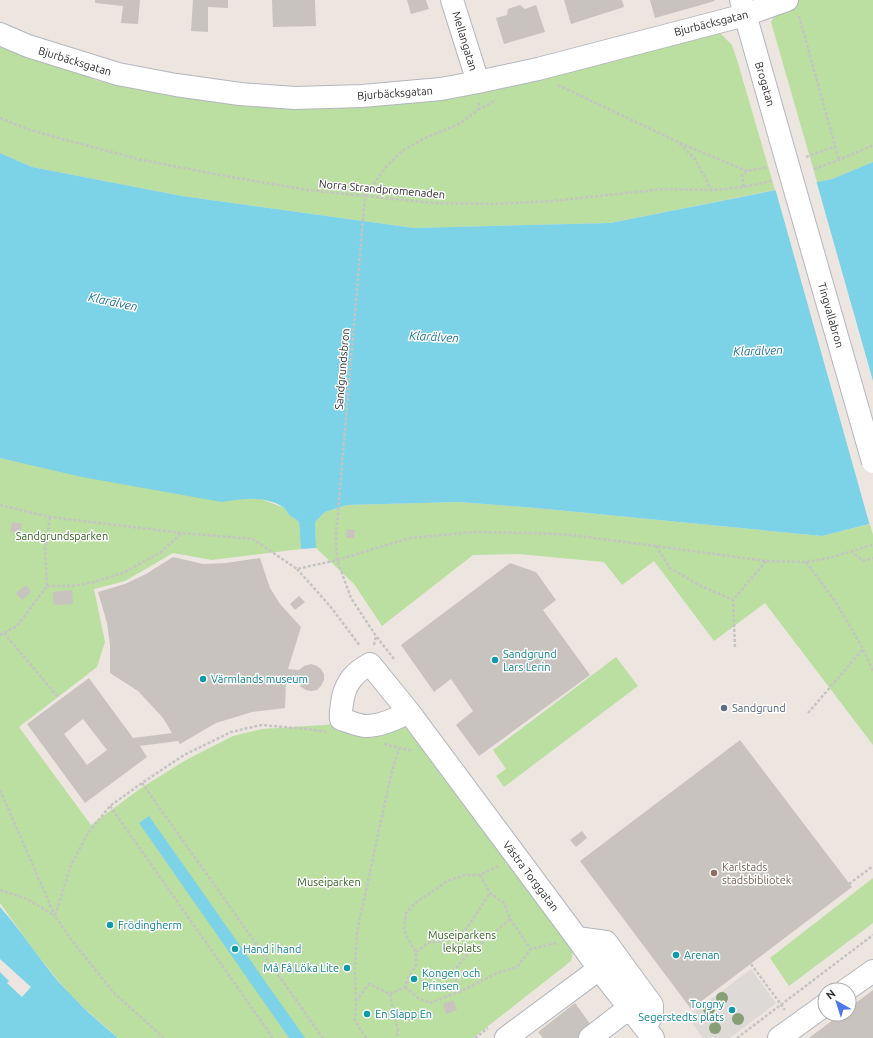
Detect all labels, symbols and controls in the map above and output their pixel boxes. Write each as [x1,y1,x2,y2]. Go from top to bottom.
street label: Bjurbäcksgatan [673,8,749,38]
street label: Mellangatan [450,10,480,72]
street label: Bjurbäcksgatan [37,44,113,78]
street label: Brogatan [753,60,777,108]
street label: Bjurbäcksgatan [357,84,433,102]
street label: Norra Strandpromenaden [318,178,446,200]
street label: Tingvallabron [816,281,846,349]
water label: Klarälven [87,290,139,313]
street label: Sandgrundsbron [332,328,352,410]
water label: Klarälven [409,329,459,344]
water label: Klarälven [733,343,783,358]
park label: Sandgrundsparken [16,530,108,542]
place label: Sandgrund Lars Lerin [503,648,557,673]
marker: Sandgrund Lars Lerin [490,655,500,665]
place label: Värmlands museum [211,673,308,685]
marker: Värmlands museum [198,674,208,684]
place label: Sandgrund [732,702,786,714]
marker: Sandgrund [719,703,729,713]
street label: Västra Torggatan [501,839,561,913]
place label: Karlstads stadsbibliotek [722,861,792,886]
marker: Karlstads stadsbibliotek [709,868,719,878]
park label: Museiparken [297,876,361,888]
place label: Frödingherm [118,919,182,931]
marker: Frödingherm [105,920,115,930]
park label: Museiparkens lekplats [428,929,496,954]
place label: Hand i hand [243,943,301,955]
marker: Hand i hand [230,944,240,954]
place label: Arenan [684,949,720,961]
marker: Arenan [671,950,681,960]
place label: Må Få Löka Lite [263,962,339,974]
marker: Må Få Löka Lite [342,963,352,973]
place label: Kongen och Prinsen [422,967,480,992]
marker: Kongen och Prinsen [409,974,419,984]
north arrow [817,982,857,1022]
text: N [824,987,838,1001]
place label: Torgny Segerstedts plats [638,998,725,1023]
marker: Torgny Segerstedts plats [727,1005,737,1015]
place label: En Slapp En [375,1008,432,1020]
marker: En Slapp En [362,1009,372,1019]

